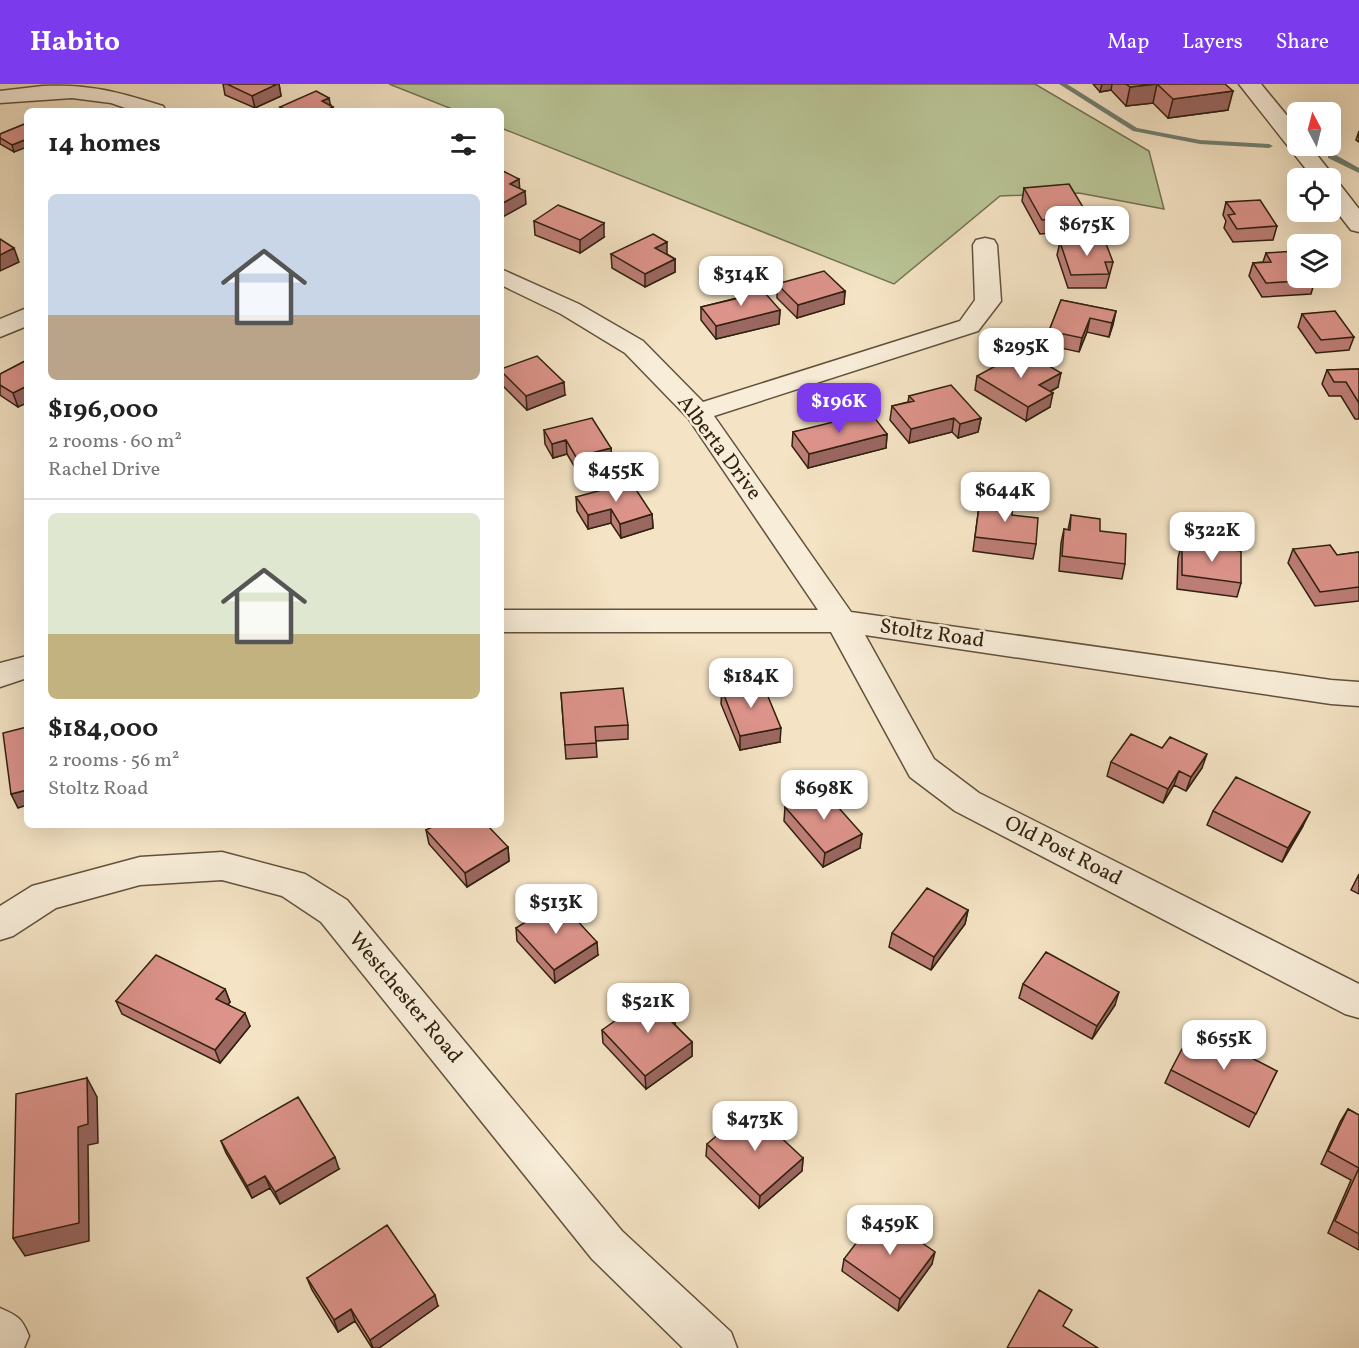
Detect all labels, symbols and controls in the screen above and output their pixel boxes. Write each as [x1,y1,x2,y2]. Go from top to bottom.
text: Habito [30,23,120,62]
text: Map [1107,28,1149,57]
text: Layers [1182,28,1243,57]
text: Share [1276,28,1329,57]
north arrow [1287,102,1341,156]
map controls [1287,102,1341,288]
text: 14 homes [48,126,161,162]
icon: filters [447,128,480,161]
button: locate [1287,168,1341,222]
pin: $675K [1045,206,1129,257]
text: $675K [1059,211,1115,239]
icon: home [210,233,318,341]
button: layers [1287,234,1341,288]
pin: $314K [699,256,783,307]
text: $314K [713,261,769,289]
pin: $295K [979,328,1063,379]
text: $295K [993,333,1049,361]
pin: $196K [797,383,881,434]
text: $196K [811,388,867,416]
street label: Alberta Drive [670,390,768,507]
text: $196,000 [48,392,158,428]
text: 2 rooms · 60 m² [48,428,182,456]
pin: $455K [574,452,658,503]
text: Rachel Drive [48,456,160,484]
text: $455K [588,457,644,485]
pin: $644K [963,472,1047,523]
text: $644K [975,477,1035,505]
pin: $322K [1170,512,1254,563]
text: $322K [1184,517,1240,545]
icon: home [210,552,318,660]
street label: Stoltz Road [878,612,986,656]
pin: $184K [709,658,793,709]
text: $184K [723,663,779,691]
text: $184,000 [48,711,158,747]
text: 2 rooms · 56 m² [48,747,179,775]
pin: $698K [782,770,866,821]
text: Stoltz Road [48,775,148,803]
text: $698K [795,775,853,803]
street label: Old Post Road [999,809,1127,893]
pin: $513K [514,884,598,935]
text: $513K [529,889,583,917]
street label: Westchester Road [341,926,469,1070]
pin: $521K [606,983,690,1034]
text: $521K [621,988,675,1016]
pin: $655K [1182,1020,1266,1071]
text: $655K [1196,1025,1252,1053]
pin: $473K [713,1101,797,1152]
text: $473K [726,1106,784,1134]
pin: $459K [848,1205,932,1256]
text: $459K [861,1210,919,1238]

